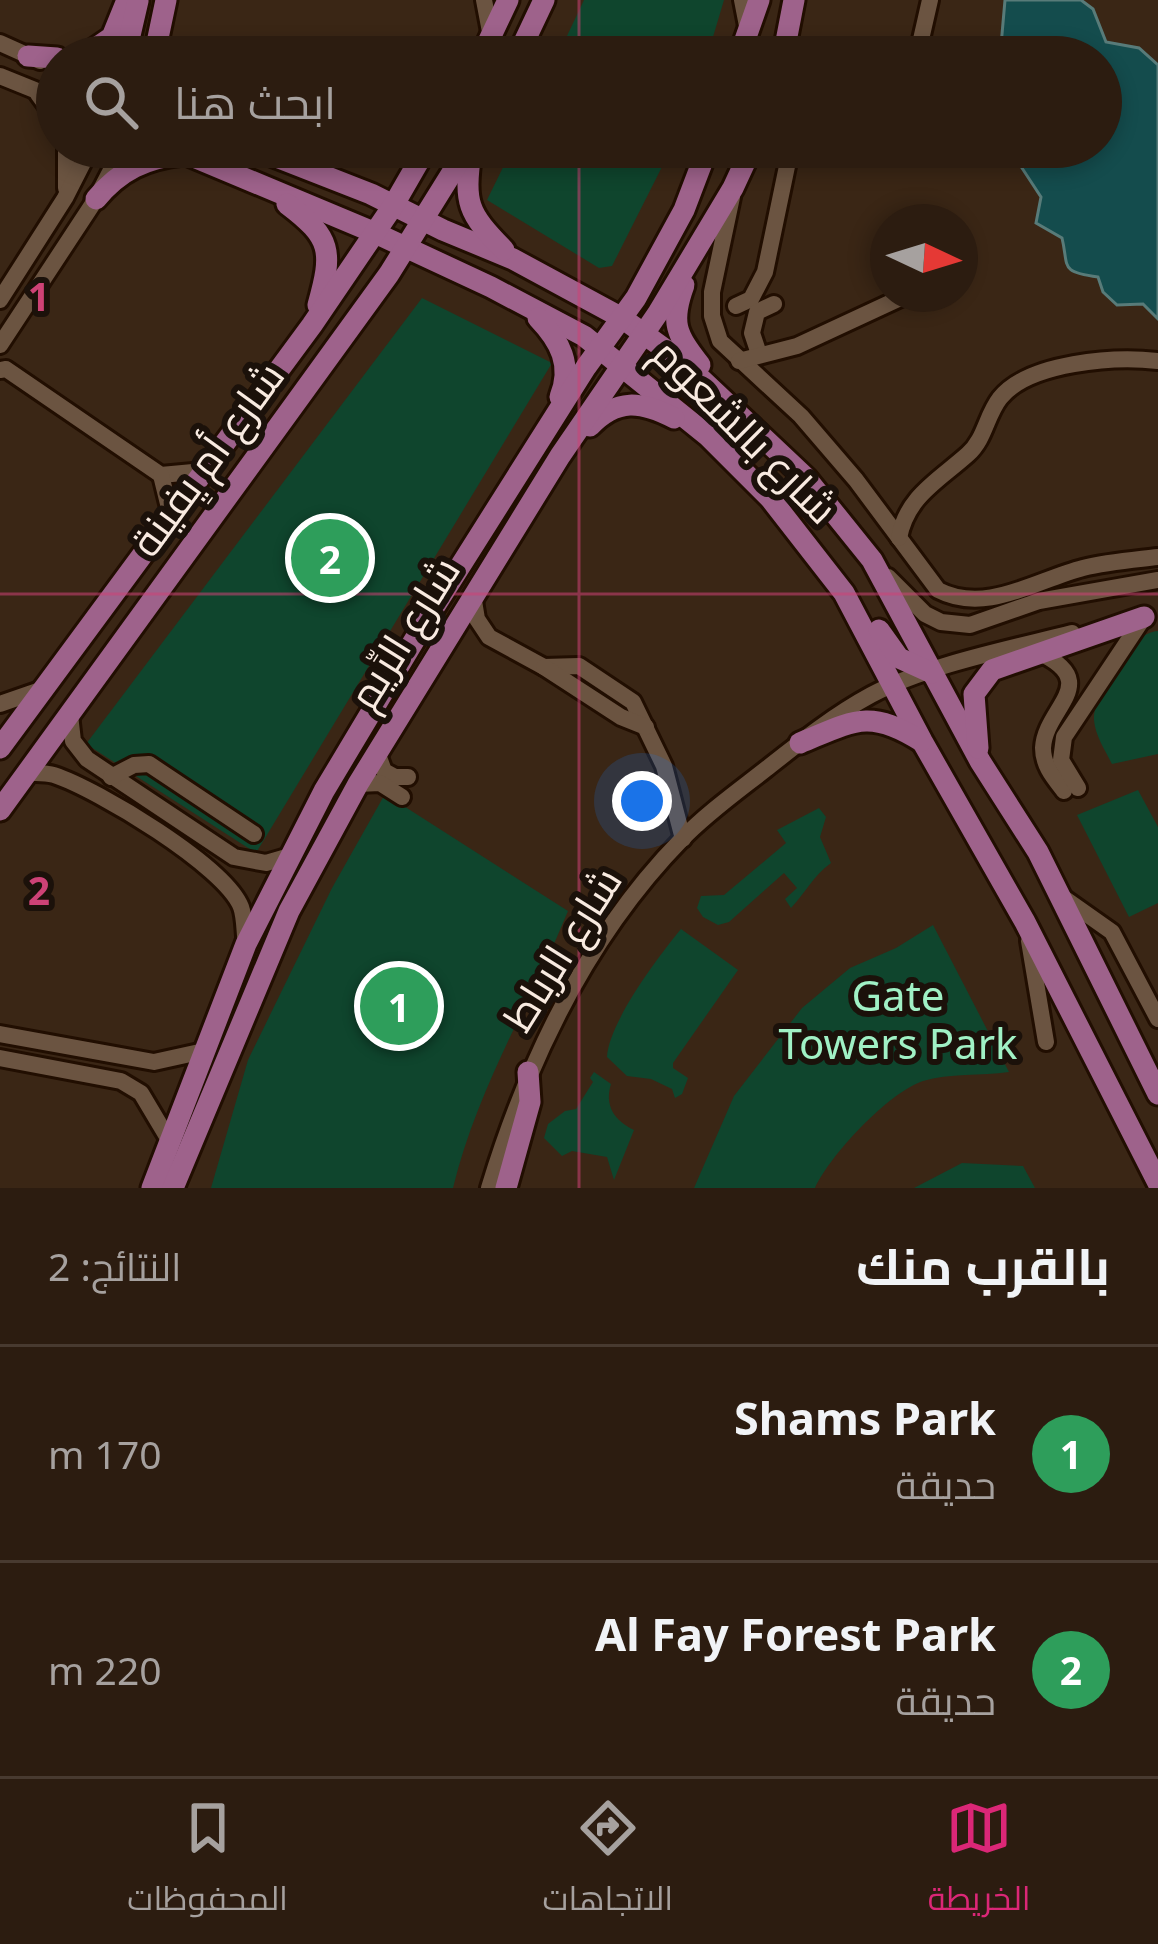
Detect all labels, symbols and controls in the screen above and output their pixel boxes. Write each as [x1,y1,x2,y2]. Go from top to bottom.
search box [36,36,1122,168]
icon: search [78,69,144,135]
text: ابحث هنا [174,71,336,132]
north arrow [870,204,978,312]
text: 1 [28,269,50,322]
street label: شارع بالشعوم [639,325,851,537]
street label: شارع أم يِفينة [116,349,297,568]
pin: 2 [291,513,369,603]
street label: شارع الرِّيم [334,545,474,720]
your location [612,771,672,831]
street label: شارع الرباط [488,855,634,1042]
text: 2 [28,863,50,916]
pin: 1 [360,961,438,1051]
park label: Gate Towers Park [779,966,1018,1071]
text: بالقرب منك [856,1230,1110,1300]
text: النتائج: 2 [48,1239,181,1292]
text: Shams Park [734,1387,996,1448]
text: 170 m [48,1427,162,1480]
text: 1 [1060,1427,1082,1480]
text: حديقة [896,1457,996,1510]
text: Al Fay Forest Park [595,1603,996,1664]
text: 220 m [48,1643,162,1696]
text: 2 [1060,1643,1082,1696]
text: حديقة [896,1673,996,1726]
tab: المحفوظات [127,1795,288,1929]
tab: الاتجاهات [543,1795,673,1929]
tab: الخريطة [928,1795,1031,1929]

